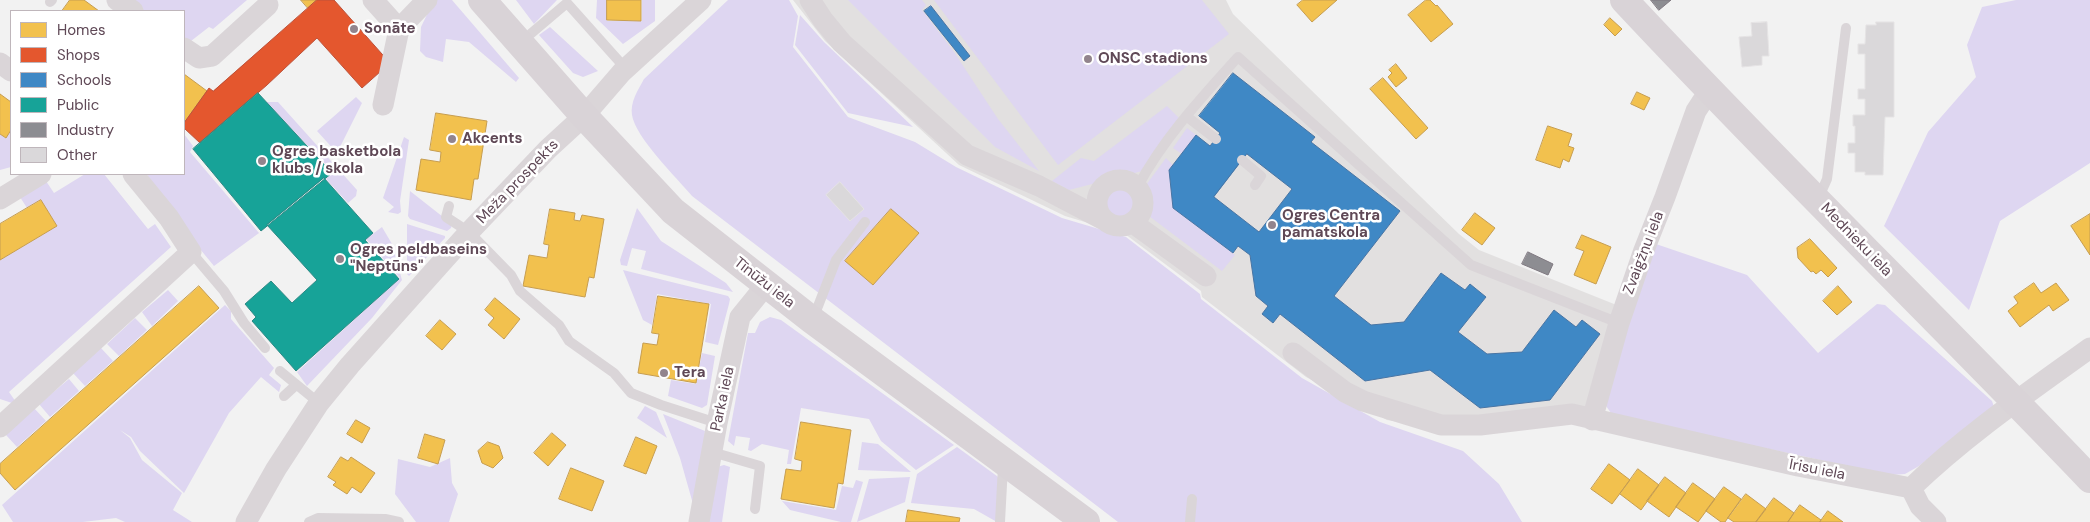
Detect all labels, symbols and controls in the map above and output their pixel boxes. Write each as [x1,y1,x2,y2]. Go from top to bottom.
legend [10,10,185,175]
text: Homes [57,20,106,40]
place label: Sonāte [364,20,416,38]
marker: Sonāte [348,23,360,35]
text: Shops [57,45,100,65]
place label: ONSC stadions [1098,50,1208,68]
marker: ONSC stadions [1082,53,1094,65]
text: Schools [57,70,112,90]
text: Public [57,95,99,115]
text: Industry [57,120,114,140]
place label: Akcents [462,130,523,148]
marker: Akcents [446,133,458,145]
street label: Meža prospekts [473,136,563,228]
place label: Ogres basketbola klubs / skola [272,143,401,178]
text: Other [57,145,97,165]
marker: Ogres basketbola klubs / skola [256,155,268,167]
street label: Mednieku iela [1817,200,1895,280]
place label: Ogres Centra pamatskola [1282,207,1380,242]
street label: Zvaigžņu iela [1620,209,1668,297]
marker: Ogres Centra pamatskola [1266,219,1278,231]
place label: Ogres peldbaseins "Neptūns" [350,241,487,276]
marker: Ogres peldbaseins "Neptūns" [334,253,346,265]
street label: Tīnūžu iela [730,254,798,312]
place label: Tera [674,364,706,382]
street label: Parka iela [707,365,739,433]
marker: Tera [658,367,670,379]
street label: Īrisu iela [1788,456,1846,484]

